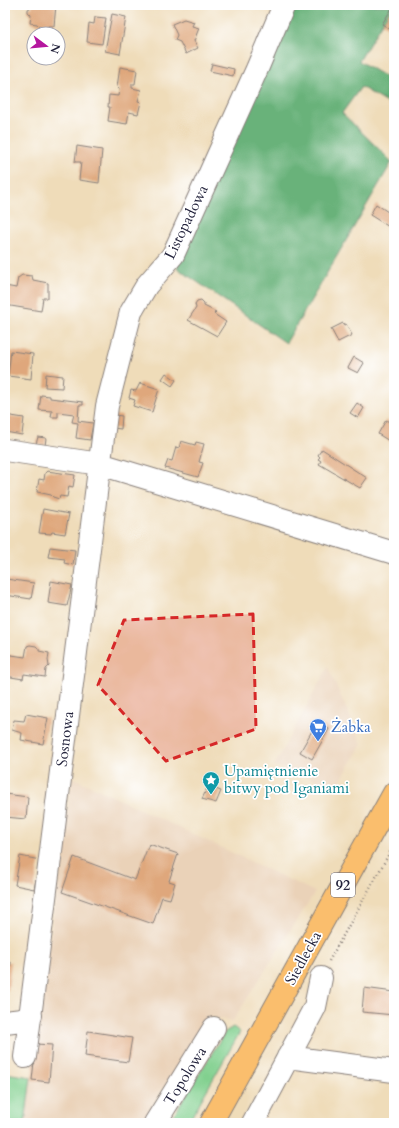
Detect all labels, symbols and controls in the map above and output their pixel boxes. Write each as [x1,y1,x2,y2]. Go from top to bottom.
north arrow [26,26,66,66]
text: N [46,42,64,56]
street label: Listopadowa [159,181,213,262]
street label: Sosnowa [52,710,78,768]
supermarket icon: Żabka [308,717,328,742]
place label: Żabka [331,717,371,737]
place label: Upamiętnienie bitwy pod Iganiami [224,761,349,798]
place icon: Upamiętnienie bitwy pod Iganiami [201,770,221,795]
road number: 92 [331,873,355,897]
street label: Siedlecka [280,927,326,988]
street label: Topolowa [159,1042,211,1109]

